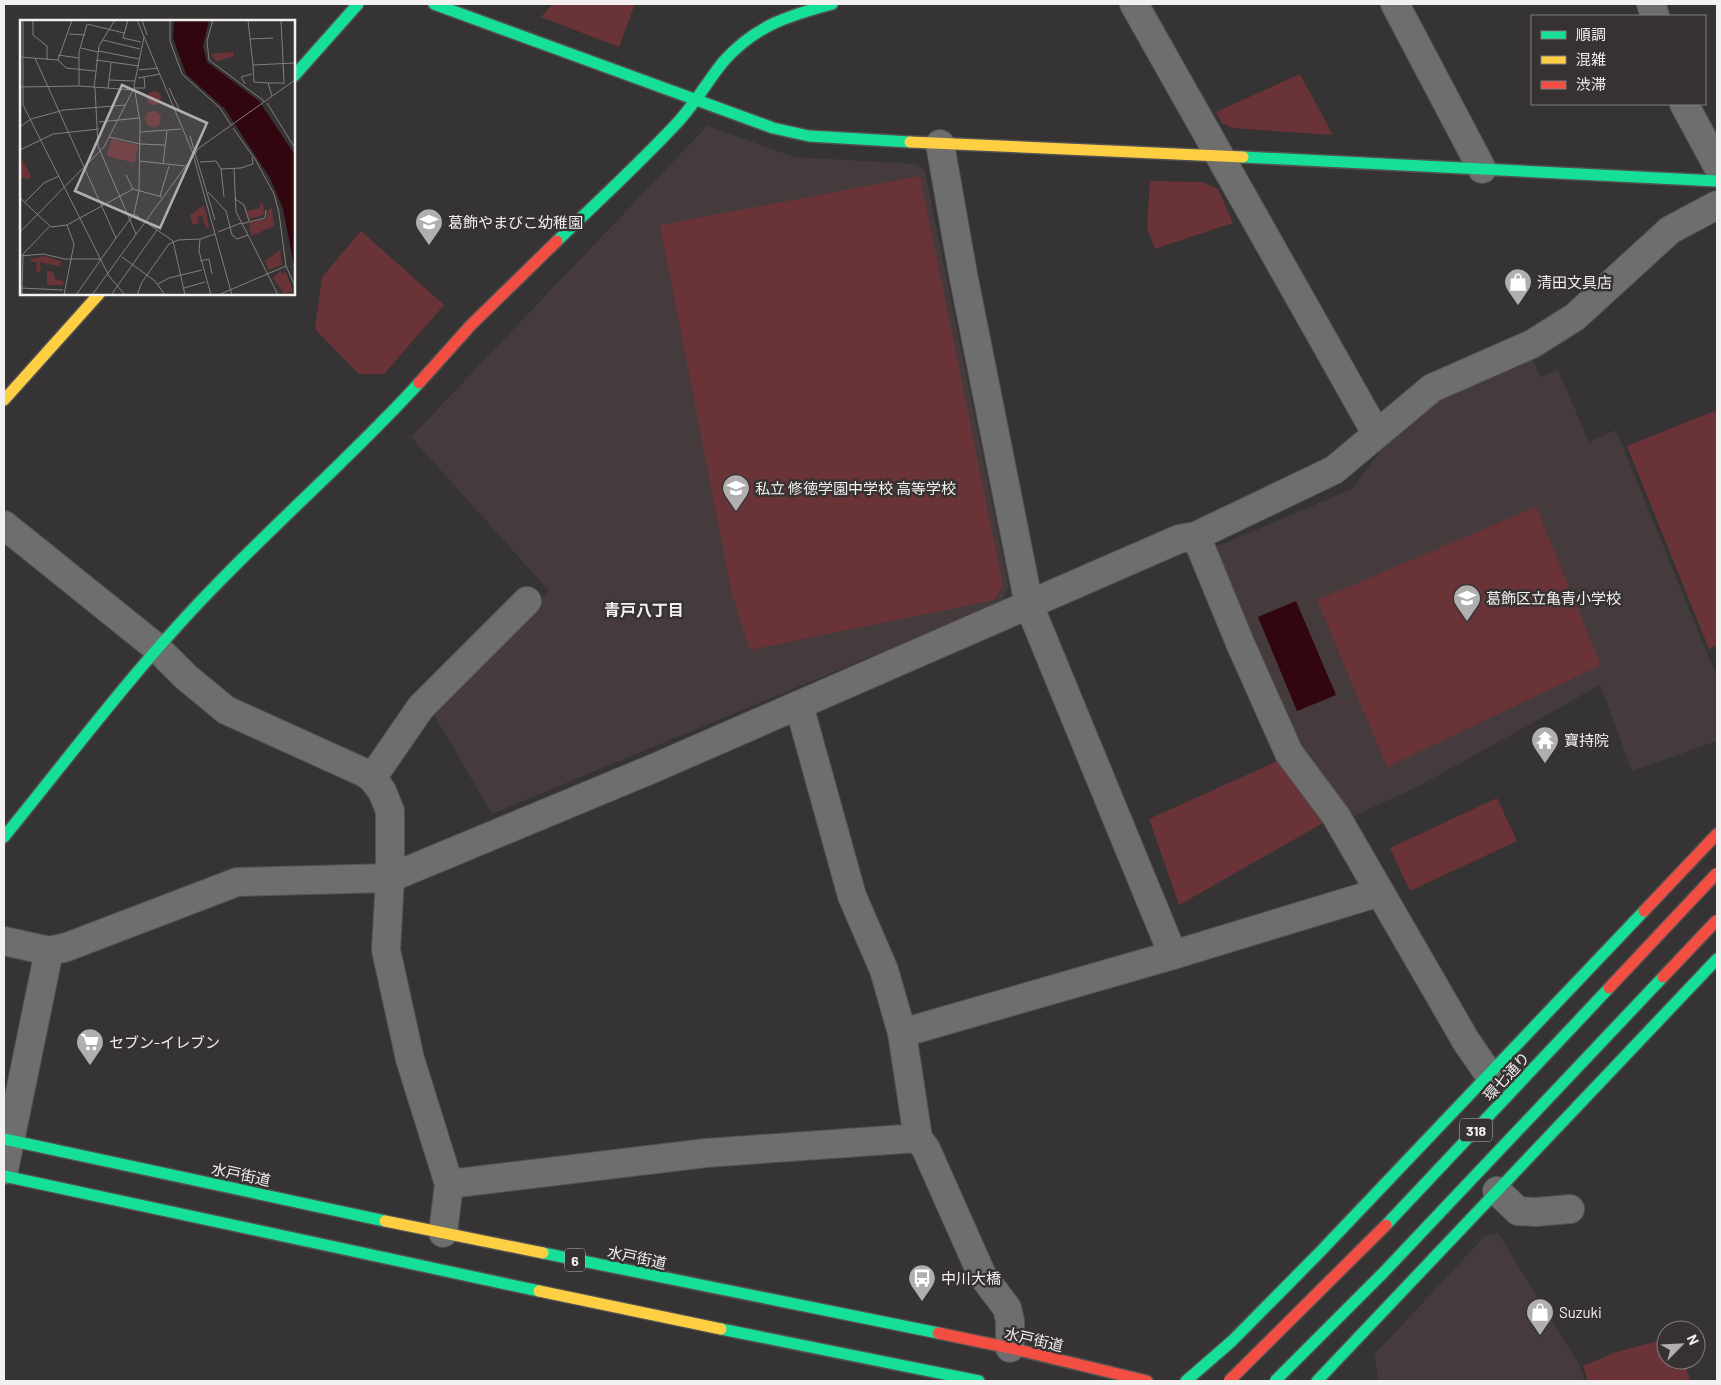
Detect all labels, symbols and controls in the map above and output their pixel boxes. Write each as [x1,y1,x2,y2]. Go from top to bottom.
legend [1531,15,1706,105]
inset map [20,20,295,295]
text: 順調 [1576,25,1606,43]
text: 混雑 [1576,50,1606,68]
text: 渋滞 [1576,75,1606,93]
school or university icon: 葛飾やまびこ幼稚園 [414,207,444,246]
place label: 葛飾やまびこ幼稚園 [448,213,583,231]
shop icon: 清田文具店 [1503,267,1533,306]
place label: 清田文具店 [1537,273,1612,291]
school or university icon: 私立 修徳学園中学校 高等学校 [721,473,751,512]
place label: 私立 修徳学園中学校 高等学校 [755,479,956,497]
school or university icon: 葛飾区立亀青小学校 [1452,583,1482,622]
place label: 葛飾区立亀青小学校 [1486,589,1621,607]
district label: 青戸八丁目 [604,600,684,619]
temple icon: 寶持院 [1530,725,1560,764]
place label: 寶持院 [1564,731,1609,749]
supermarket icon: セブン-イレブン [75,1027,105,1066]
place label: セブン-イレブン [109,1033,220,1051]
street label: 環七通り [1479,1048,1533,1104]
road number: 318 [1460,1118,1492,1142]
street label: 水戸街道 [210,1159,272,1189]
street label: 水戸街道 [606,1242,668,1272]
road number: 6 [565,1248,585,1272]
bus stop icon: 中川大橋 [907,1263,937,1302]
place label: 中川大橋 [941,1269,1001,1287]
shop icon: Suzuki [1525,1297,1555,1336]
place label: Suzuki [1559,1303,1602,1321]
north arrow [1656,1320,1706,1370]
street label: 水戸街道 [1003,1323,1065,1355]
text: N [1684,1332,1703,1347]

